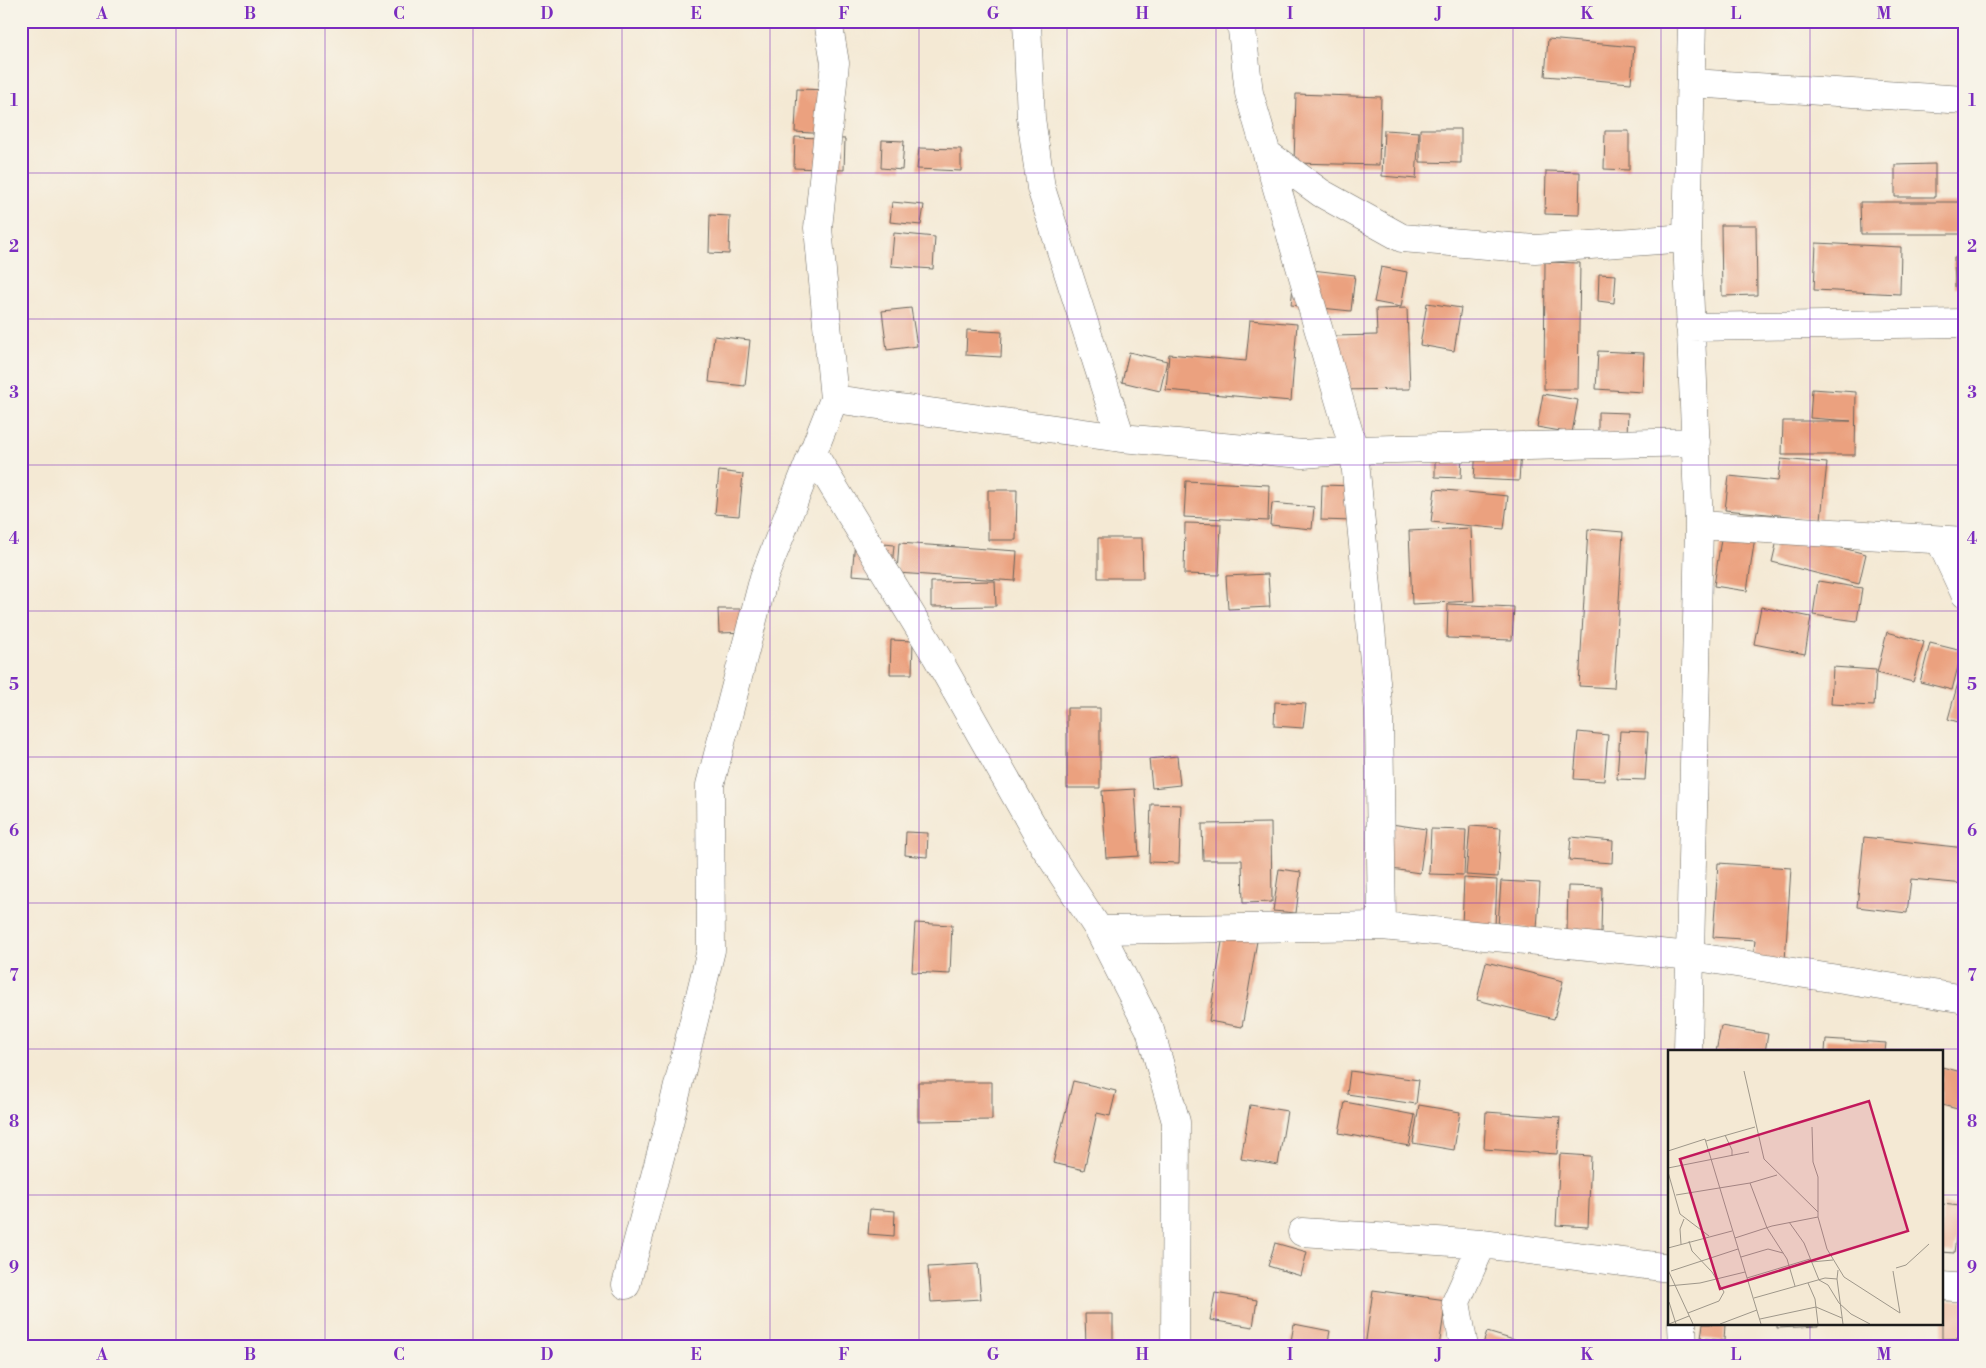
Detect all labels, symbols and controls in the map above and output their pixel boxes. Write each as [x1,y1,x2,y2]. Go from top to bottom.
text: A [95,4,108,24]
text: B [244,4,256,24]
text: C [393,4,405,24]
text: D [541,4,554,24]
text: E [690,4,702,24]
text: F [838,4,850,24]
text: G [987,4,1000,24]
text: H [1135,4,1149,24]
text: I [1287,4,1293,24]
text: J [1434,4,1442,24]
text: K [1581,4,1595,24]
text: L [1731,4,1742,24]
text: M [1877,4,1892,24]
text: 1 [10,91,18,111]
text: 1 [1968,91,1976,111]
text: 2 [9,237,19,257]
text: 2 [1967,237,1977,257]
text: 3 [9,383,19,403]
text: 3 [1967,383,1977,403]
text: 4 [9,529,20,549]
text: 4 [1967,529,1978,549]
text: 5 [9,675,19,695]
text: 5 [1967,675,1977,695]
text: 6 [9,821,19,841]
text: 6 [1967,821,1977,841]
text: 7 [9,966,19,986]
text: 7 [1967,966,1977,986]
inset map [1668,1050,1944,1326]
text: 8 [9,1112,19,1132]
text: 8 [1967,1112,1977,1132]
text: 9 [9,1258,19,1278]
text: 9 [1967,1258,1977,1278]
text: A [95,1345,108,1365]
text: B [244,1345,256,1365]
text: C [393,1345,405,1365]
text: D [541,1345,554,1365]
text: E [690,1345,702,1365]
text: F [838,1345,850,1365]
text: G [987,1345,1000,1365]
text: H [1135,1345,1149,1365]
text: I [1287,1345,1293,1365]
text: J [1434,1345,1442,1365]
text: K [1581,1345,1595,1365]
text: L [1731,1345,1742,1365]
text: M [1877,1345,1892,1365]

